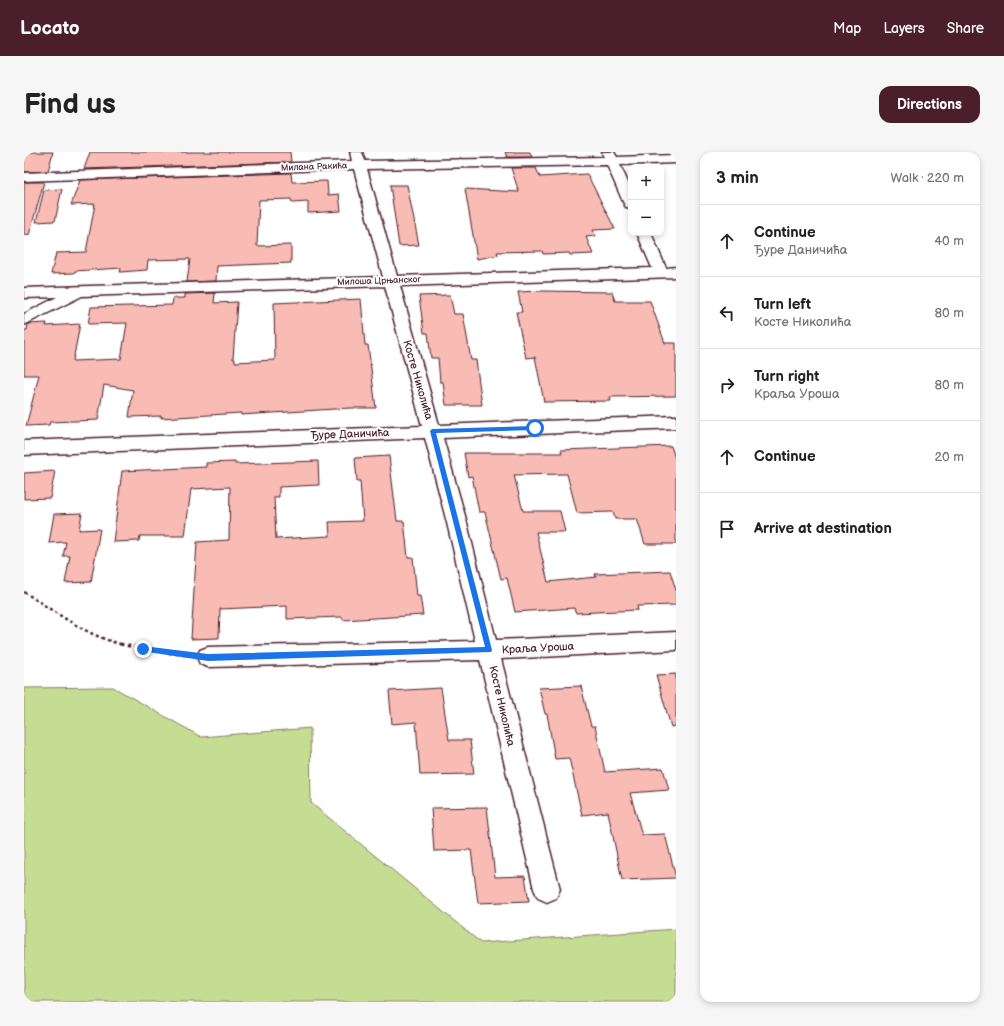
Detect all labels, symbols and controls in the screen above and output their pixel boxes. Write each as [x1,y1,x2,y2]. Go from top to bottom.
text: Locato [20,17,80,40]
text: Map [833,20,861,37]
text: Layers [883,20,925,37]
text: Share [947,20,984,37]
button: Directions [879,86,980,123]
text: Find us [24,88,116,121]
street label: Милана Ракића [281,160,348,174]
map controls [628,164,664,236]
button: + [628,164,664,200]
text: 3 min [716,168,759,188]
text: Walk · 220 m [891,170,964,186]
button: − [628,200,664,236]
text: Continue [754,223,816,242]
icon: ahead [716,230,738,252]
text: 40 m [934,233,964,249]
text: Ђуре Даничића [754,242,847,258]
street label: Милоша Црњанског [337,274,422,288]
text: Turn left [754,295,811,314]
icon: left [716,302,738,324]
text: 80 m [935,305,964,321]
text: Косте Николића [754,314,851,330]
street label: Косте Николића [400,339,436,422]
text: Turn right [754,367,819,386]
icon: right [716,374,738,396]
text: 80 m [935,377,964,393]
text: Краља Уроша [754,386,840,402]
route start [526,419,544,437]
street label: Ђуре Даничића [310,426,390,442]
icon: ahead [716,446,738,468]
text: Continue [754,447,816,466]
text: 20 m [934,449,964,465]
icon: arrive [716,518,738,540]
text: Arrive at destination [754,519,892,538]
route end [134,640,152,658]
street label: Краља Уроша [502,640,575,656]
street label: Косте Николића [486,664,518,748]

